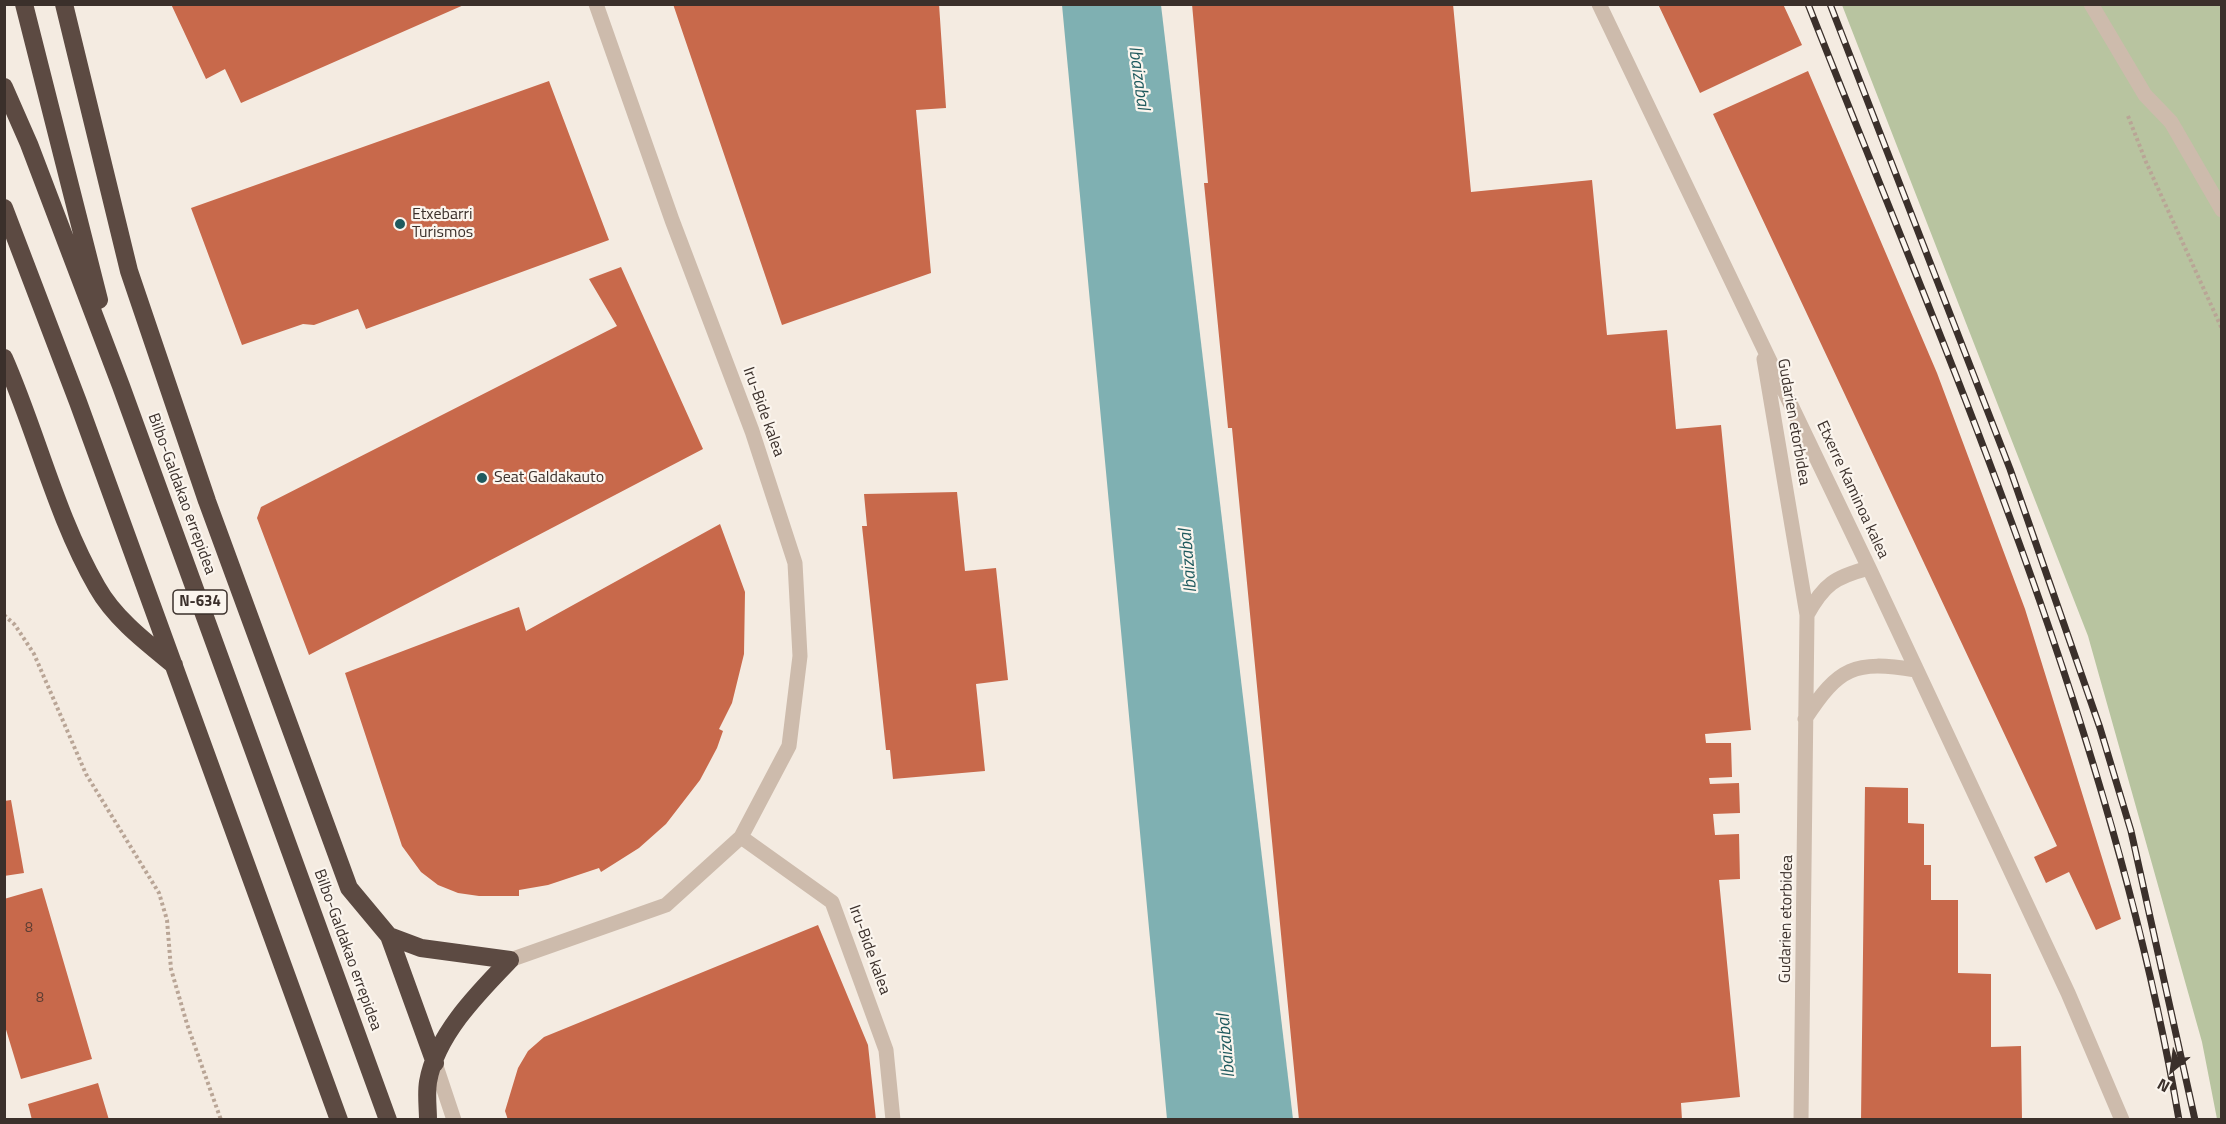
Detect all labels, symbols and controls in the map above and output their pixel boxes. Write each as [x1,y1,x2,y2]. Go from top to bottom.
water label: Ibaizabal [1123,45,1153,111]
place label: Etxebarri Turismos [412,205,473,243]
marker: Etxebarri Turismos [393,217,407,231]
street label: Gudarien etorbidea [1772,357,1814,487]
street label: Iru-Bide kalea [738,365,788,459]
street label: Bilbo-Galdakao errepidea [143,411,219,577]
street label: Etxerre Kaminoa kalea [1812,418,1892,562]
place label: Seat Galdakauto [494,468,604,488]
marker: Seat Galdakauto [475,471,489,485]
water label: Ibaizabal [1175,528,1203,594]
road number: N-634 [173,590,227,614]
street label: Gudarien etorbidea [1776,855,1798,983]
street label: Bilbo-Galdakao errepidea [309,867,385,1033]
street label: Iru-Bide kalea [844,903,894,997]
house number: 8 [25,921,33,937]
house number: 8 [36,991,44,1007]
water label: Ibaizabal [1213,1013,1241,1079]
north arrow [2142,1040,2202,1100]
text: N [2153,1073,2174,1099]

